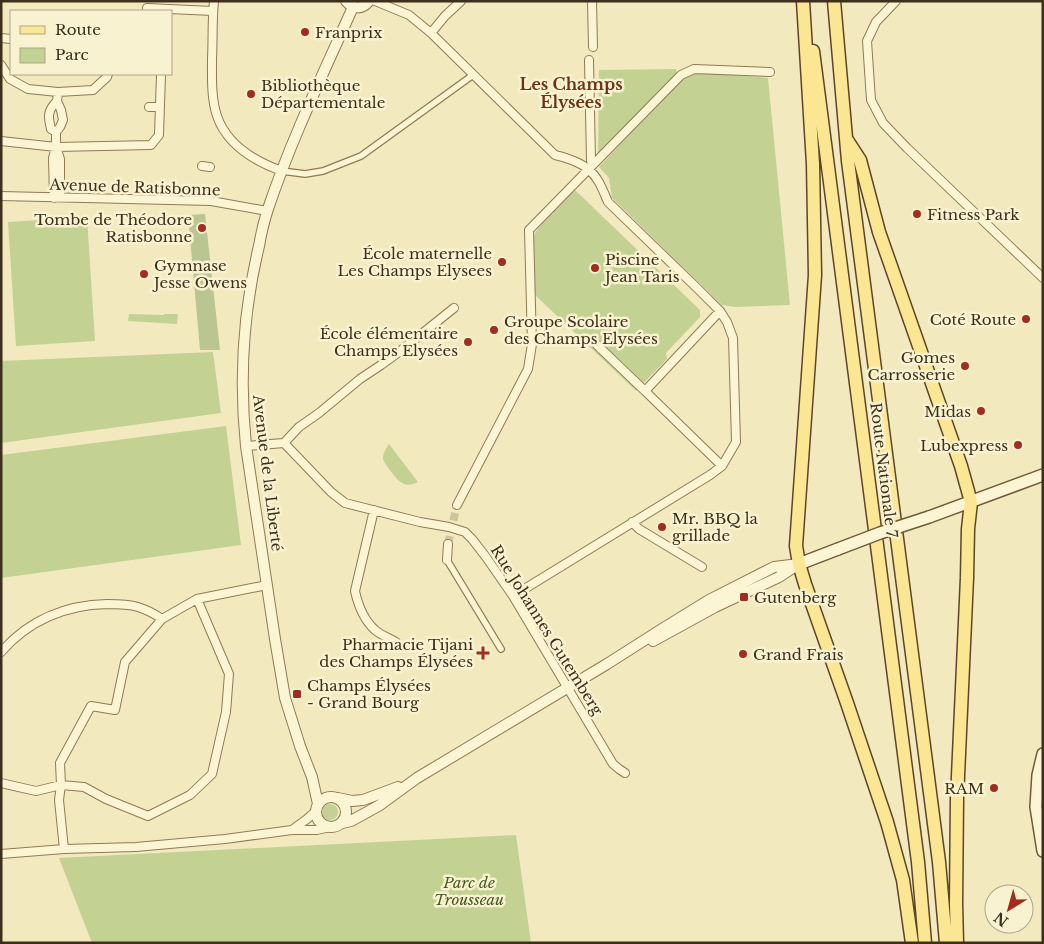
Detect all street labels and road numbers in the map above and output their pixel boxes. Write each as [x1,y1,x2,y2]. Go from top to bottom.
street label: Avenue de Ratisbonne [48,174,221,199]
street label: Avenue de la Liberté [249,393,287,552]
street label: Route Nationale 7 [866,401,902,539]
street label: Rue Johannes Gutemberg [487,541,608,719]

